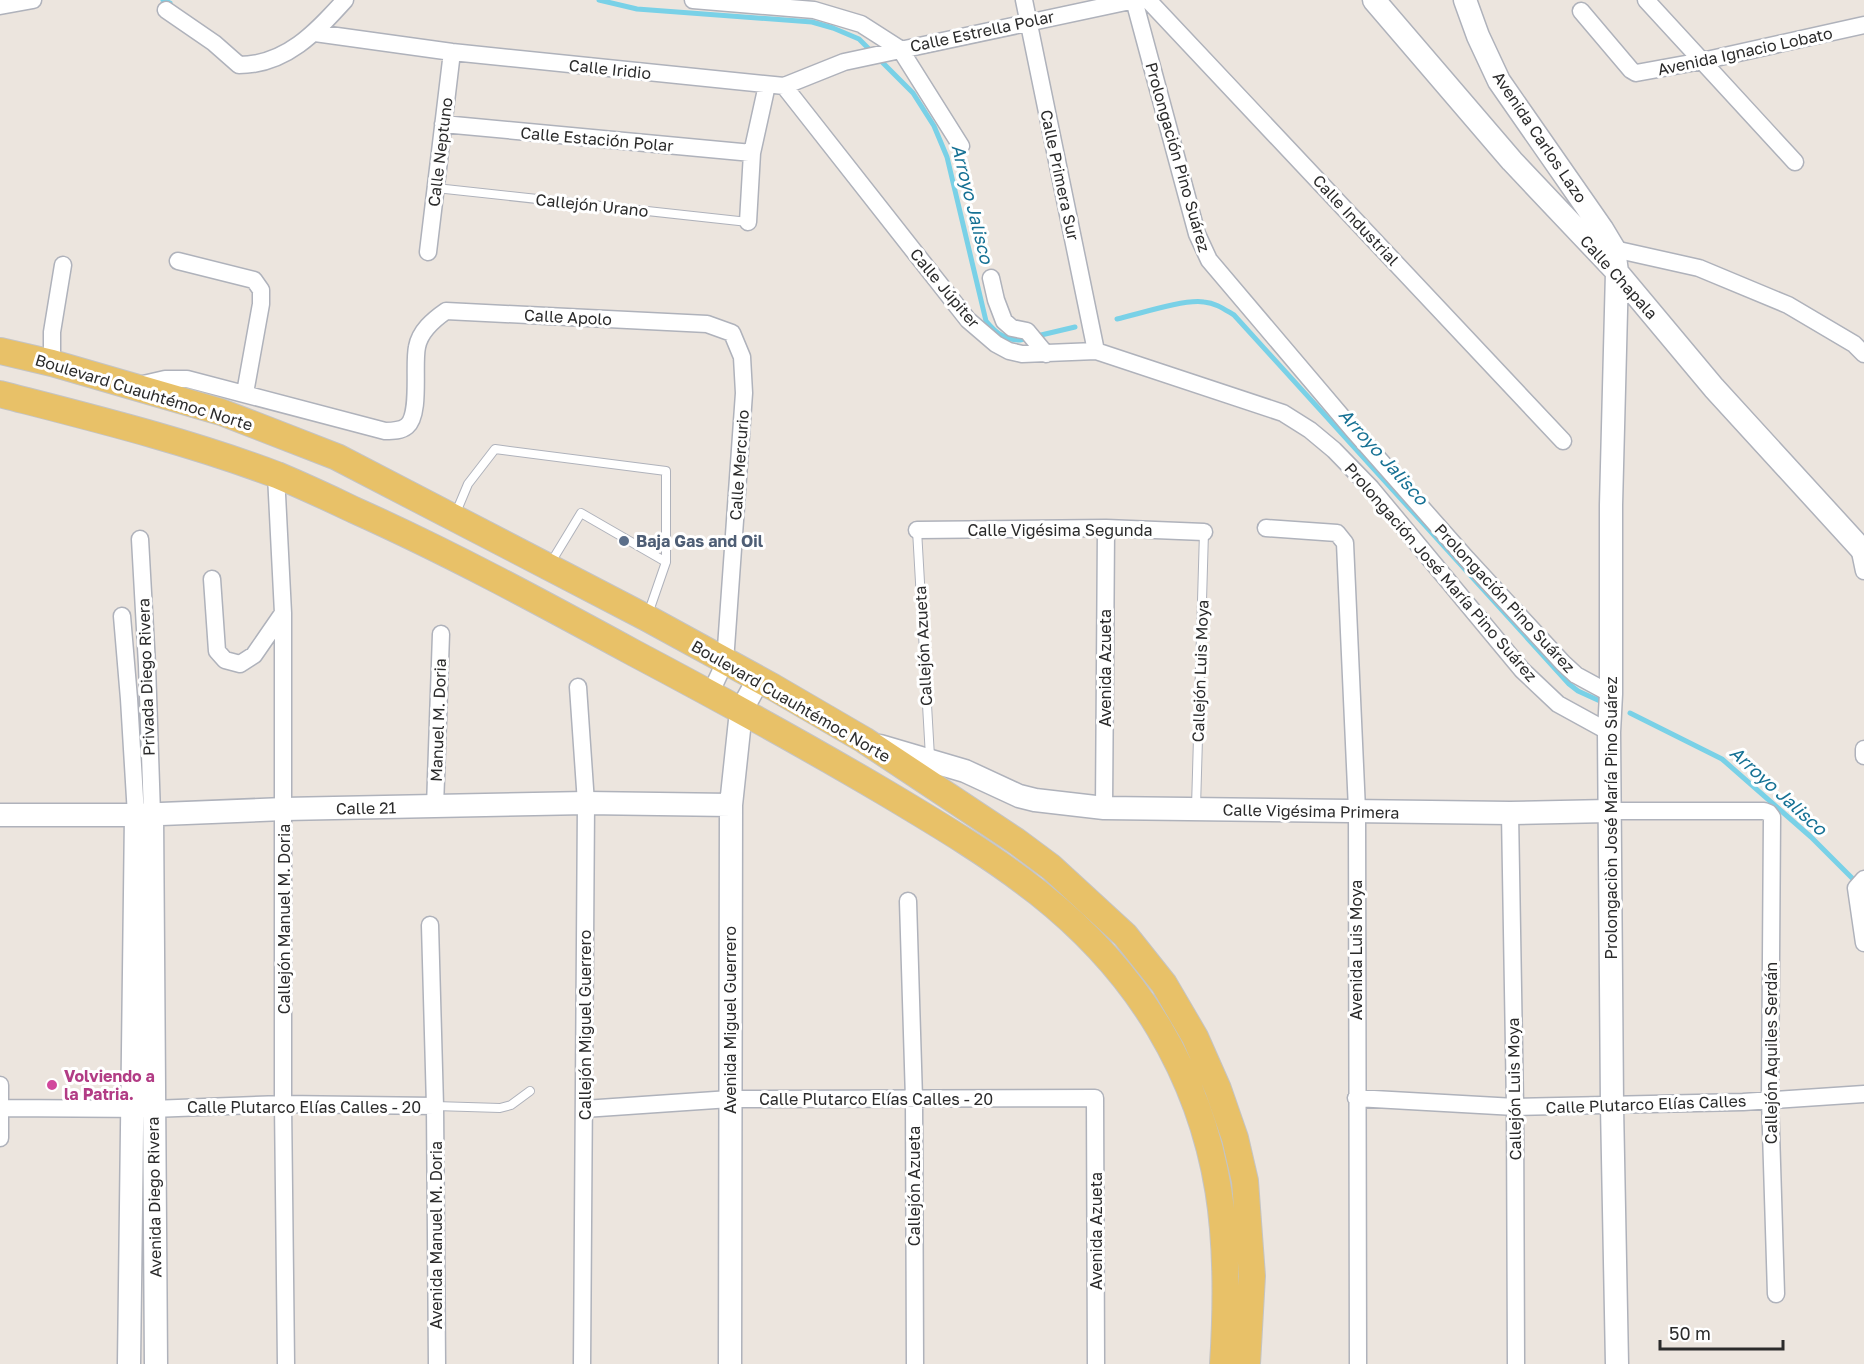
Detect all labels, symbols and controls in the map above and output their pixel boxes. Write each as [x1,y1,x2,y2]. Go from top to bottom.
street label: Calle Estrella Polar [908,6,1056,56]
street label: Avenida Ignacio Lobato [1656,23,1834,79]
street label: Calle Iridio [568,55,652,83]
street label: Prolongación Pino Suárez [1141,60,1215,254]
street label: Avenida Carlos Lazo [1489,68,1591,206]
street label: Calle Neptuno [423,96,457,208]
street label: Calle Primera Sur [1036,108,1084,242]
street label: Calle Estación Polar [520,122,674,156]
water label: Arroyo Jalisco [948,142,999,267]
street label: Calle Industrial [1309,170,1403,270]
street label: Callejón Urano [535,189,649,221]
street label: Calle Chapala [1576,231,1662,323]
street label: Calle Júpiter [906,244,984,332]
street label: Calle Apolo [524,305,612,329]
street label: Boulevard Cuauhtémoc Norte [33,349,255,435]
water label: Arroyo Jalisco [1335,404,1434,510]
street label: Calle Mercurio [725,409,753,521]
street label: Prolongación José María Pino Suárez [1341,459,1541,685]
street label: Prolongación Pino Suárez [1431,519,1579,677]
street label: Calle Vigésima Segunda [967,520,1153,540]
place label: Baja Gas and Oil [636,531,764,551]
marker: Baja Gas and Oil [617,534,631,548]
street label: Callejón Azueta [910,585,936,707]
street label: Privada Diego Rivera [133,598,159,756]
street label: Callejón Luis Moya [1188,599,1212,743]
street label: Avenida Azueta [1095,609,1115,727]
street label: Boulevard Cuauhtémoc Norte [688,636,894,766]
street label: Manuel M. Doria [426,658,450,782]
street label: Prolongaciòn José María Pino Suárez [1601,676,1621,960]
water label: Arroyo Jalisco [1726,741,1832,840]
street label: Calle 21 [336,797,397,819]
street label: Calle Vigésima Primera [1222,799,1400,823]
street label: Callejón Manuel M. Doria [274,824,294,1014]
street label: Avenida Luis Moya [1346,880,1366,1020]
street label: Avenida Miguel Guerrero [720,926,740,1114]
street label: Callejón Miguel Guerrero [575,930,595,1120]
street label: Callejón Aquiles Serdán [1761,962,1781,1144]
street label: Callejón Luis Moya [1503,1017,1525,1161]
place label: Volviendo a la Patria. [64,1066,155,1104]
marker: Volviendo a la Patria. [45,1078,59,1092]
street label: Calle Plutarco Elías Calles - 20 [759,1089,993,1109]
street label: Calle Plutarco Elías Calles [1545,1091,1747,1117]
street label: Calle Plutarco Elías Calles - 20 [187,1097,421,1117]
street label: Avenida Diego Rivera [143,1116,165,1278]
street label: Callejón Azueta [904,1126,924,1246]
street label: Avenida Manuel M. Doria [426,1141,446,1329]
street label: Avenida Azueta [1086,1172,1106,1290]
scale bar [1660,1313,1783,1351]
text: 50 m [1669,1322,1711,1344]

